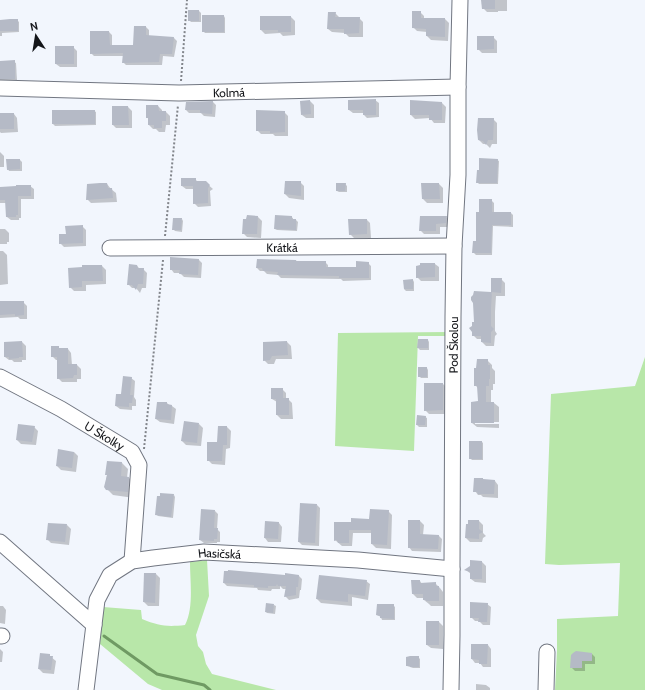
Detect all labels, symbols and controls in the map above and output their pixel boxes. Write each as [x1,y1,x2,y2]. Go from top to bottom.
north arrow [16,16,56,56]
text: N [29,19,39,34]
street label: Kolmá [213,84,245,100]
street label: Krátká [266,239,298,255]
street label: Pod Školou [445,316,461,374]
street label: U Školky [82,418,128,453]
street label: Hasičská [197,544,242,561]

